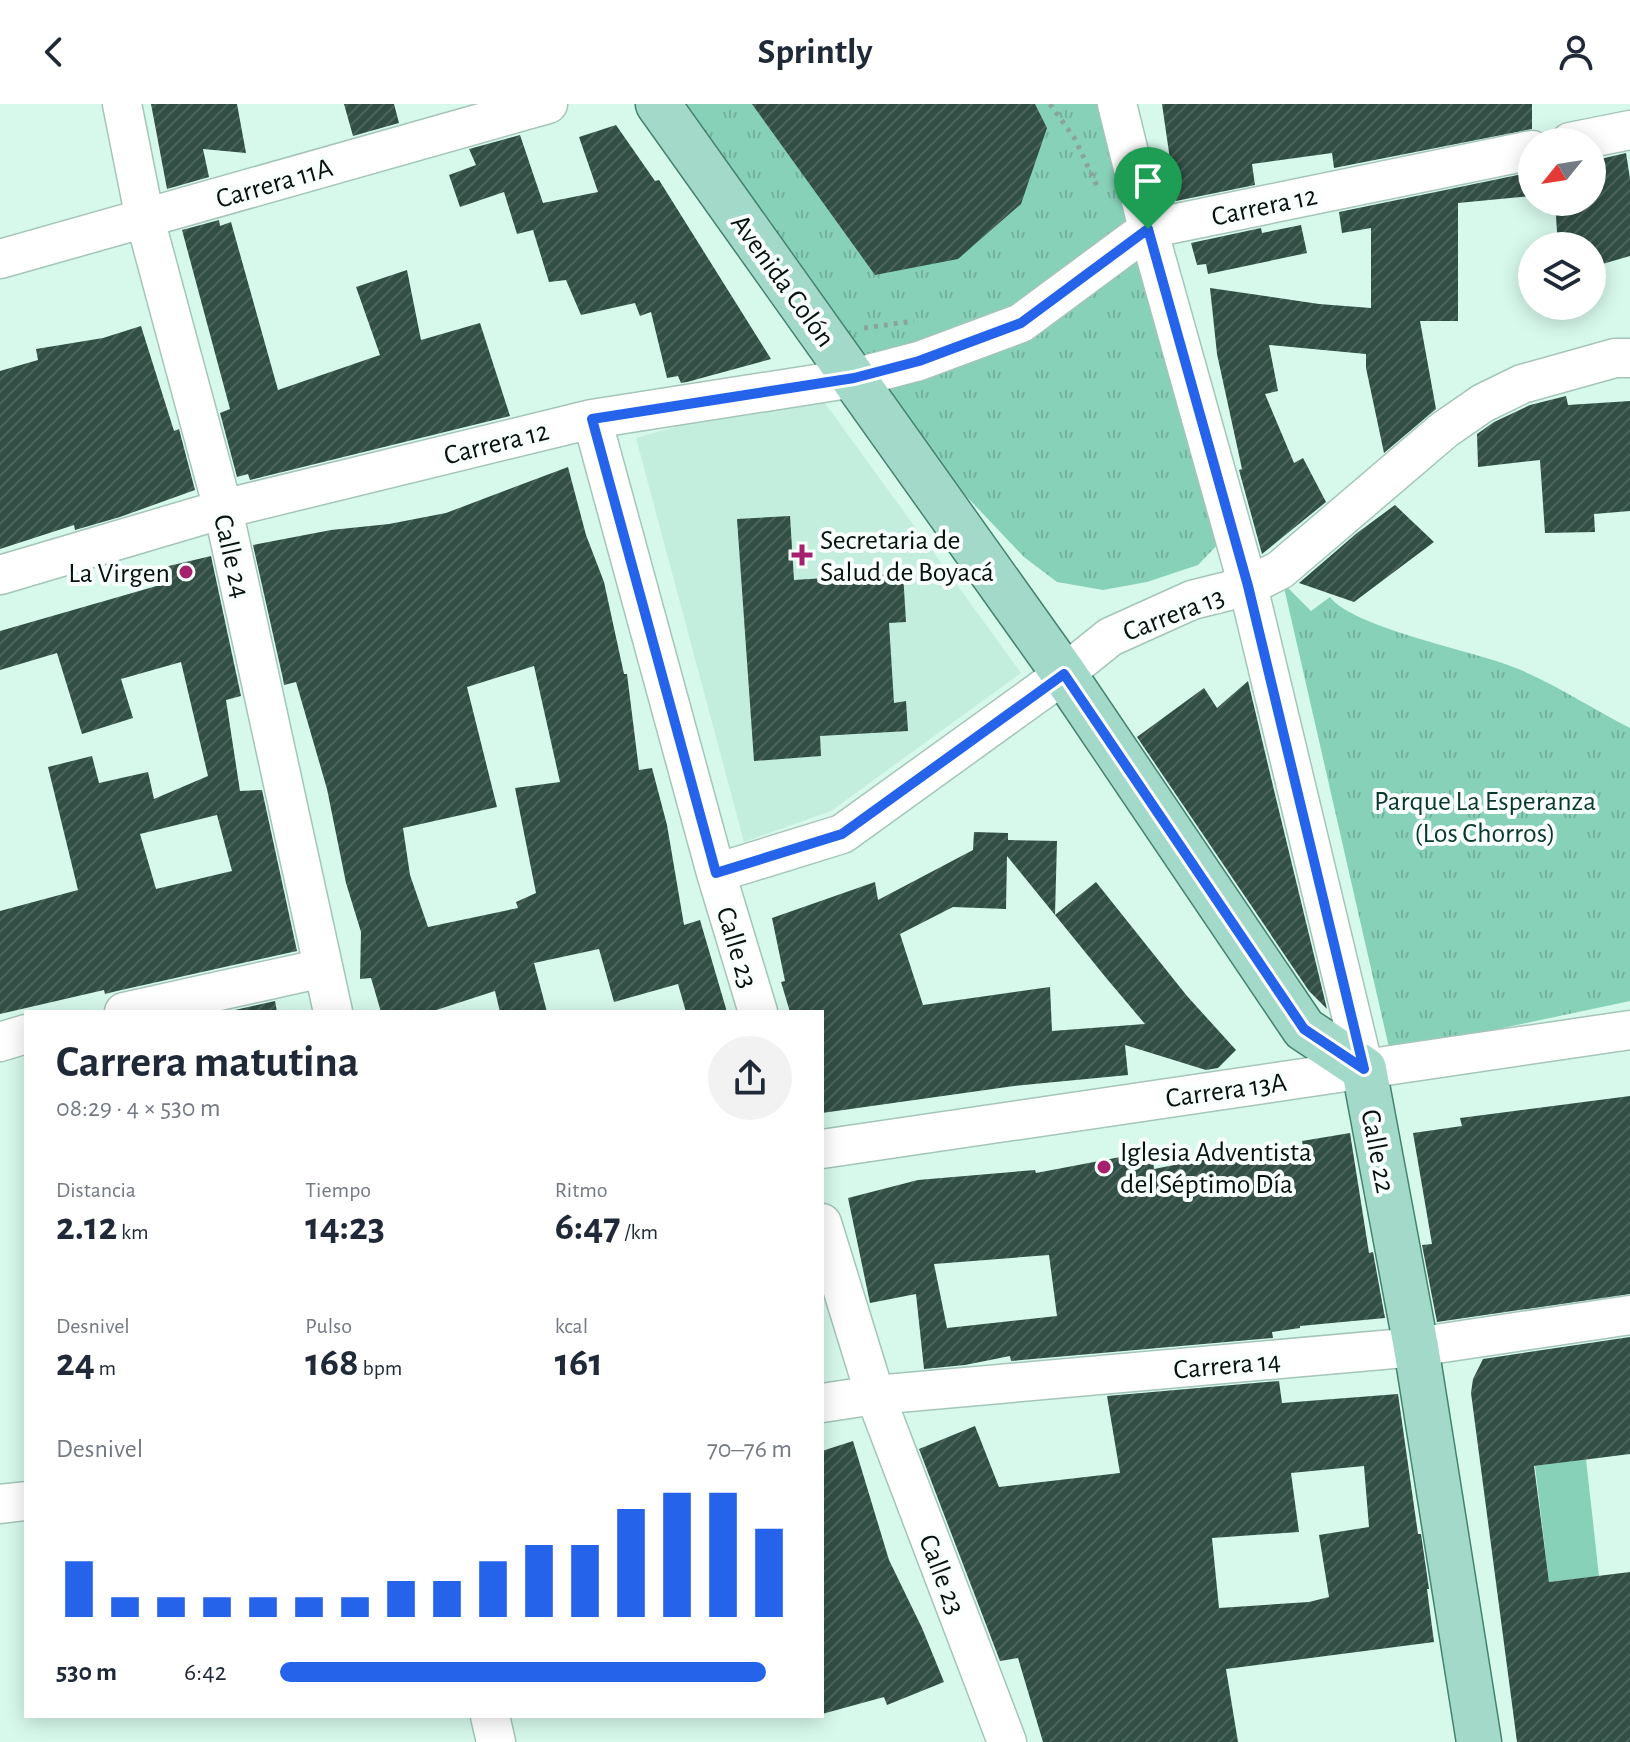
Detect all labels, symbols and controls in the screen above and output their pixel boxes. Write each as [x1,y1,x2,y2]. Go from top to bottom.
icon: back [32,30,76,74]
icon: person [1554,30,1598,74]
text: Sprintly [757,34,873,70]
north arrow [1518,128,1606,216]
map controls [1518,128,1606,320]
pin [1114,147,1182,229]
street label: Carrera 11A [213,154,336,214]
icon: arrive [1126,159,1170,203]
street label: Carrera 12 [1209,182,1320,232]
street label: Avenida Colón [725,210,840,352]
button: layers [1518,232,1606,320]
street label: Carrera 12 [441,417,552,470]
street label: Calle 24 [208,512,254,601]
place label: Secretaria de Salud de Boyacá [820,527,994,587]
marker: Secretaria de Salud de Boyacá [791,544,813,566]
place label: La Virgen [68,560,170,588]
marker: La Virgen [177,563,195,581]
street label: Carrera 13 [1119,583,1228,647]
park label: Parque La Esperanza (Los Chorros) [1374,788,1596,848]
street label: Calle 23 [711,904,762,991]
button: share [708,1036,792,1120]
text: Carrera matutina [56,1041,359,1085]
street label: Carrera 13A [1164,1069,1289,1113]
text: 08:29 · 4 × 530 m [56,1095,221,1121]
street label: Calle 22 [1355,1107,1399,1195]
place label: Iglesia Adventista del Séptimo Día [1120,1139,1312,1199]
marker: Iglesia Adventista del Séptimo Día [1095,1158,1113,1176]
text: Distancia [56,1179,136,1201]
text: Tiempo [305,1179,371,1201]
text: Ritmo [555,1179,608,1201]
text: 2.12 [56,1207,117,1247]
text: 14:23 [305,1207,385,1247]
text: 6:47 [555,1207,621,1247]
text: km [117,1221,149,1243]
text: /km [621,1221,658,1243]
text: Desnivel [56,1315,130,1337]
text: Pulso [305,1315,352,1337]
text: kcal [555,1315,588,1337]
text: 24 [56,1343,95,1383]
text: 168 [305,1343,359,1383]
text: 161 [555,1343,603,1383]
street label: Carrera 14 [1172,1347,1282,1385]
text: m [95,1357,116,1379]
text: bpm [359,1357,402,1379]
text: Desnivel [56,1436,143,1462]
text: 70–76 m [707,1436,792,1462]
street label: Calle 23 [913,1531,969,1619]
text: 530 m [56,1659,117,1685]
text: 6:42 [184,1659,227,1685]

